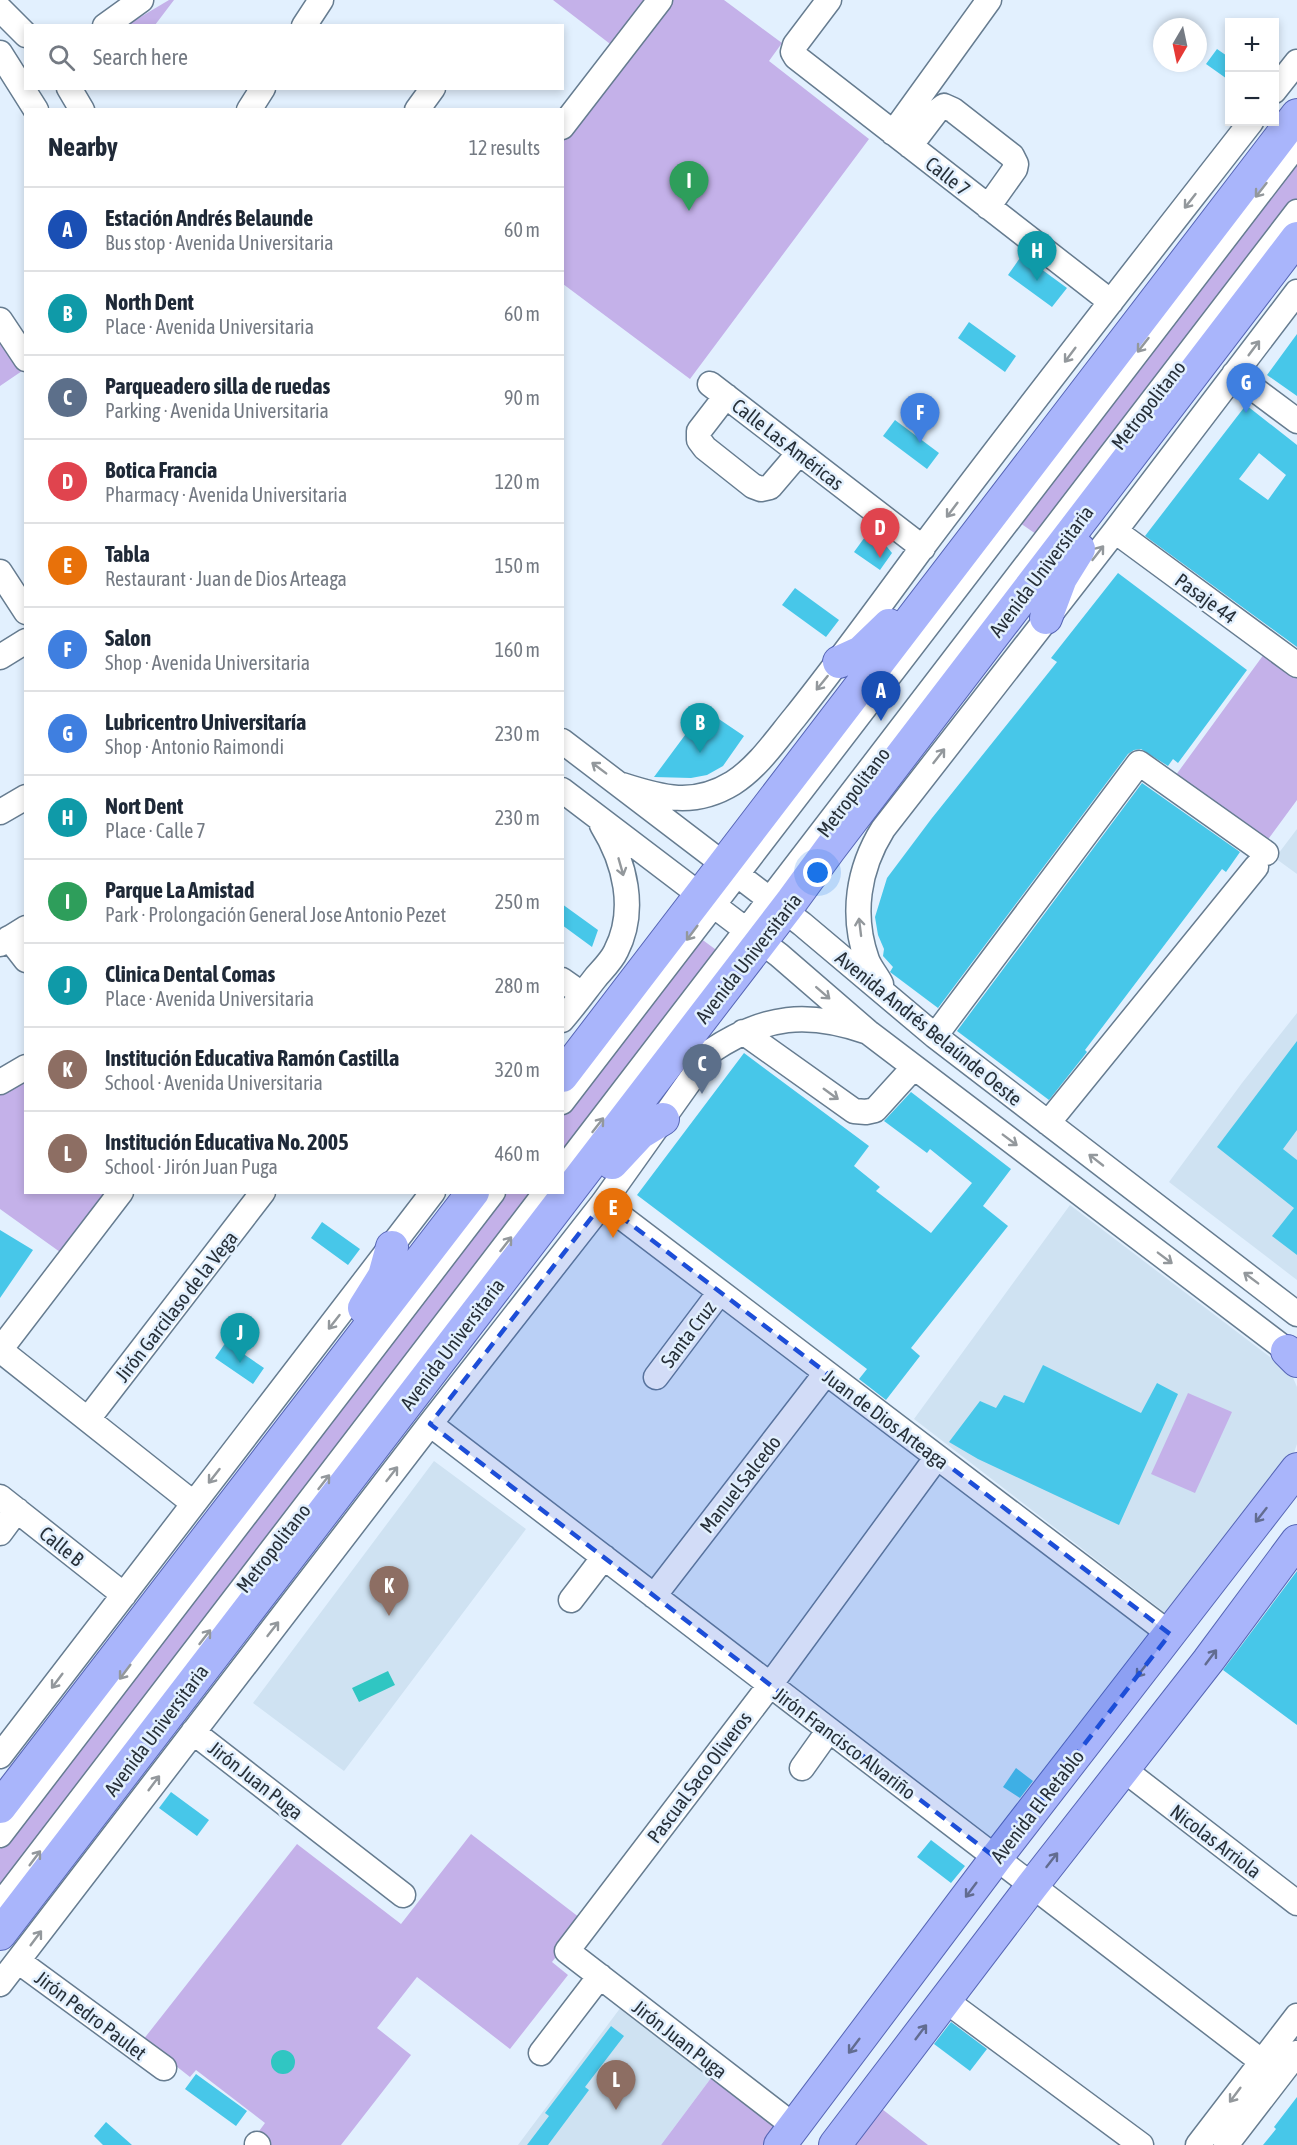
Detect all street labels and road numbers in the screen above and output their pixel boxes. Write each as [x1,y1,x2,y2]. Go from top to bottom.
street label: Calle 7 [921,152,975,200]
street label: Metropolitano [1106,356,1190,454]
street label: Calle Las Américas [728,393,848,495]
street label: Avenida Universitaria [984,501,1098,641]
street label: Pasaje 44 [1171,568,1241,628]
street label: Metropolitano [812,743,894,841]
street label: Avenida Universitaria [690,889,806,1027]
street label: Avenida Andrés Belaúnde Oeste [831,946,1027,1110]
street label: Jirón Garcilaso de la Vega [110,1226,242,1386]
street label: Avenida Universitaria [395,1274,509,1414]
street label: Santa Cruz [656,1296,720,1372]
street label: Juan de Dios Arteaga [819,1364,953,1474]
street label: Manuel Salcedo [695,1431,785,1537]
street label: Metropolitano [231,1499,315,1597]
street label: Calle B [35,1521,89,1571]
street label: Avenida Universitaria [99,1660,213,1800]
street label: Jirón Francisco Alvariño [770,1682,920,1804]
street label: Pascual Saco Oliveros [642,1707,756,1847]
street label: Jirón Juan Puga [204,1736,308,1824]
street label: Avenida El Retablo [986,1745,1088,1867]
street label: Nicolas Arriola [1166,1799,1266,1883]
street label: Jirón Pedro Paulet [31,1966,151,2064]
street label: Jirón Juan Puga [628,1995,732,2083]

